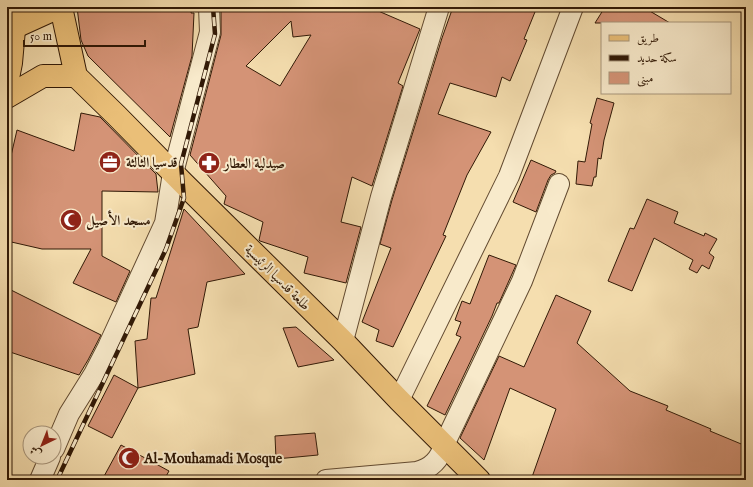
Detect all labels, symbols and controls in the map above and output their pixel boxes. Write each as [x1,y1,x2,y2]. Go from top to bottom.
scale bar [24,22,145,48]
legend [601,22,731,94]
text: 50 m [30,29,52,44]
text: طريق [637,31,659,46]
text: سكة حديد [637,51,677,66]
text: مبنى [637,71,653,87]
office icon: قدسيا الثالثة [97,149,123,175]
pharmacy icon: صيدلية العطار [196,150,222,176]
place label: قدسيا الثالثة [126,154,178,172]
place label: صيدلية العطار [222,155,285,173]
mosque icon: مسجد الأصيل [58,207,84,233]
place label: مسجد الأصيل [86,210,151,230]
street label: طلعة قدسيا الرئيسية [240,241,314,315]
north arrow [22,425,62,465]
text: ش [27,443,45,460]
mosque icon: Al-Mouhamadi Mosque [116,445,142,471]
place label: Al-Mouhamadi Mosque [143,450,283,468]

